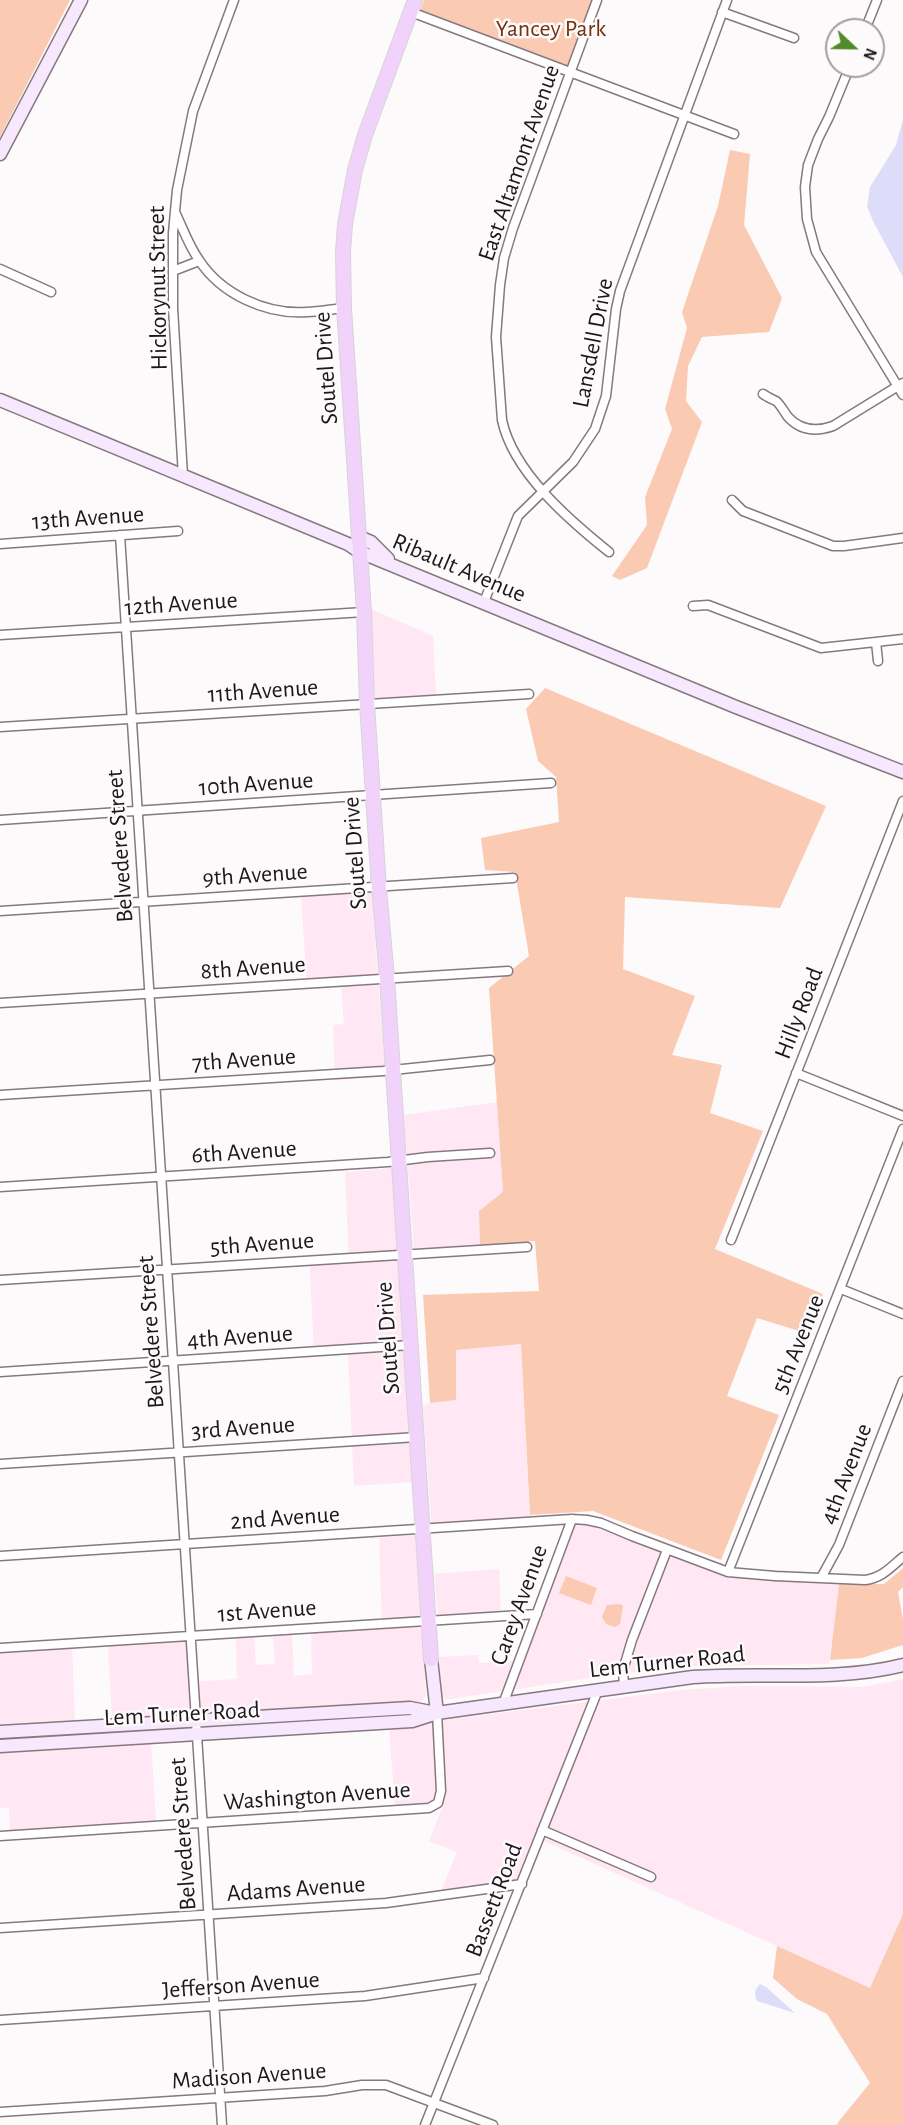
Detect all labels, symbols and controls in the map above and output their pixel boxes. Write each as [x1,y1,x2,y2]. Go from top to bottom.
park label: Yancey Park [496,15,606,43]
north arrow [825,18,885,78]
text: N [860,46,879,62]
street label: East Altamont Avenue [472,61,566,265]
street label: Hickorynut Street [142,205,174,371]
street label: Lansdell Drive [566,276,620,410]
street label: Soutel Drive [308,311,344,425]
street label: 13th Avenue [31,500,145,536]
street label: Ribault Avenue [388,527,530,609]
street label: 12th Avenue [124,586,238,622]
street label: 11th Avenue [207,673,319,709]
street label: 10th Avenue [198,766,314,802]
street label: Belvedere Street [100,769,140,923]
street label: Soutel Drive [337,796,373,910]
street label: 9th Avenue [201,857,309,893]
street label: 8th Avenue [199,950,307,986]
street label: Hilly Road [768,963,830,1063]
street label: 7th Avenue [191,1042,297,1078]
street label: 6th Avenue [190,1134,298,1170]
street label: 5th Avenue [209,1226,315,1262]
street label: Belvedere Street [131,1255,171,1409]
street label: Soutel Drive [370,1281,406,1395]
street label: 5th Avenue [765,1290,831,1398]
street label: 4th Avenue [186,1319,294,1355]
street label: 3rd Avenue [190,1410,296,1446]
street label: 4th Avenue [814,1420,878,1528]
street label: 2nd Avenue [229,1500,341,1536]
street label: Carey Avenue [484,1541,554,1669]
street label: 1st Avenue [217,1593,317,1629]
street label: Lem Turner Road [588,1639,746,1685]
street label: Lem Turner Road [103,1696,261,1732]
street label: Belvedere Street [163,1757,203,1911]
street label: Washington Avenue [222,1775,412,1817]
street label: Bassett Road [459,1839,529,1961]
street label: Adams Avenue [226,1870,366,1908]
street label: Jefferson Avenue [161,1965,321,2005]
street label: Madison Avenue [171,2056,327,2096]

